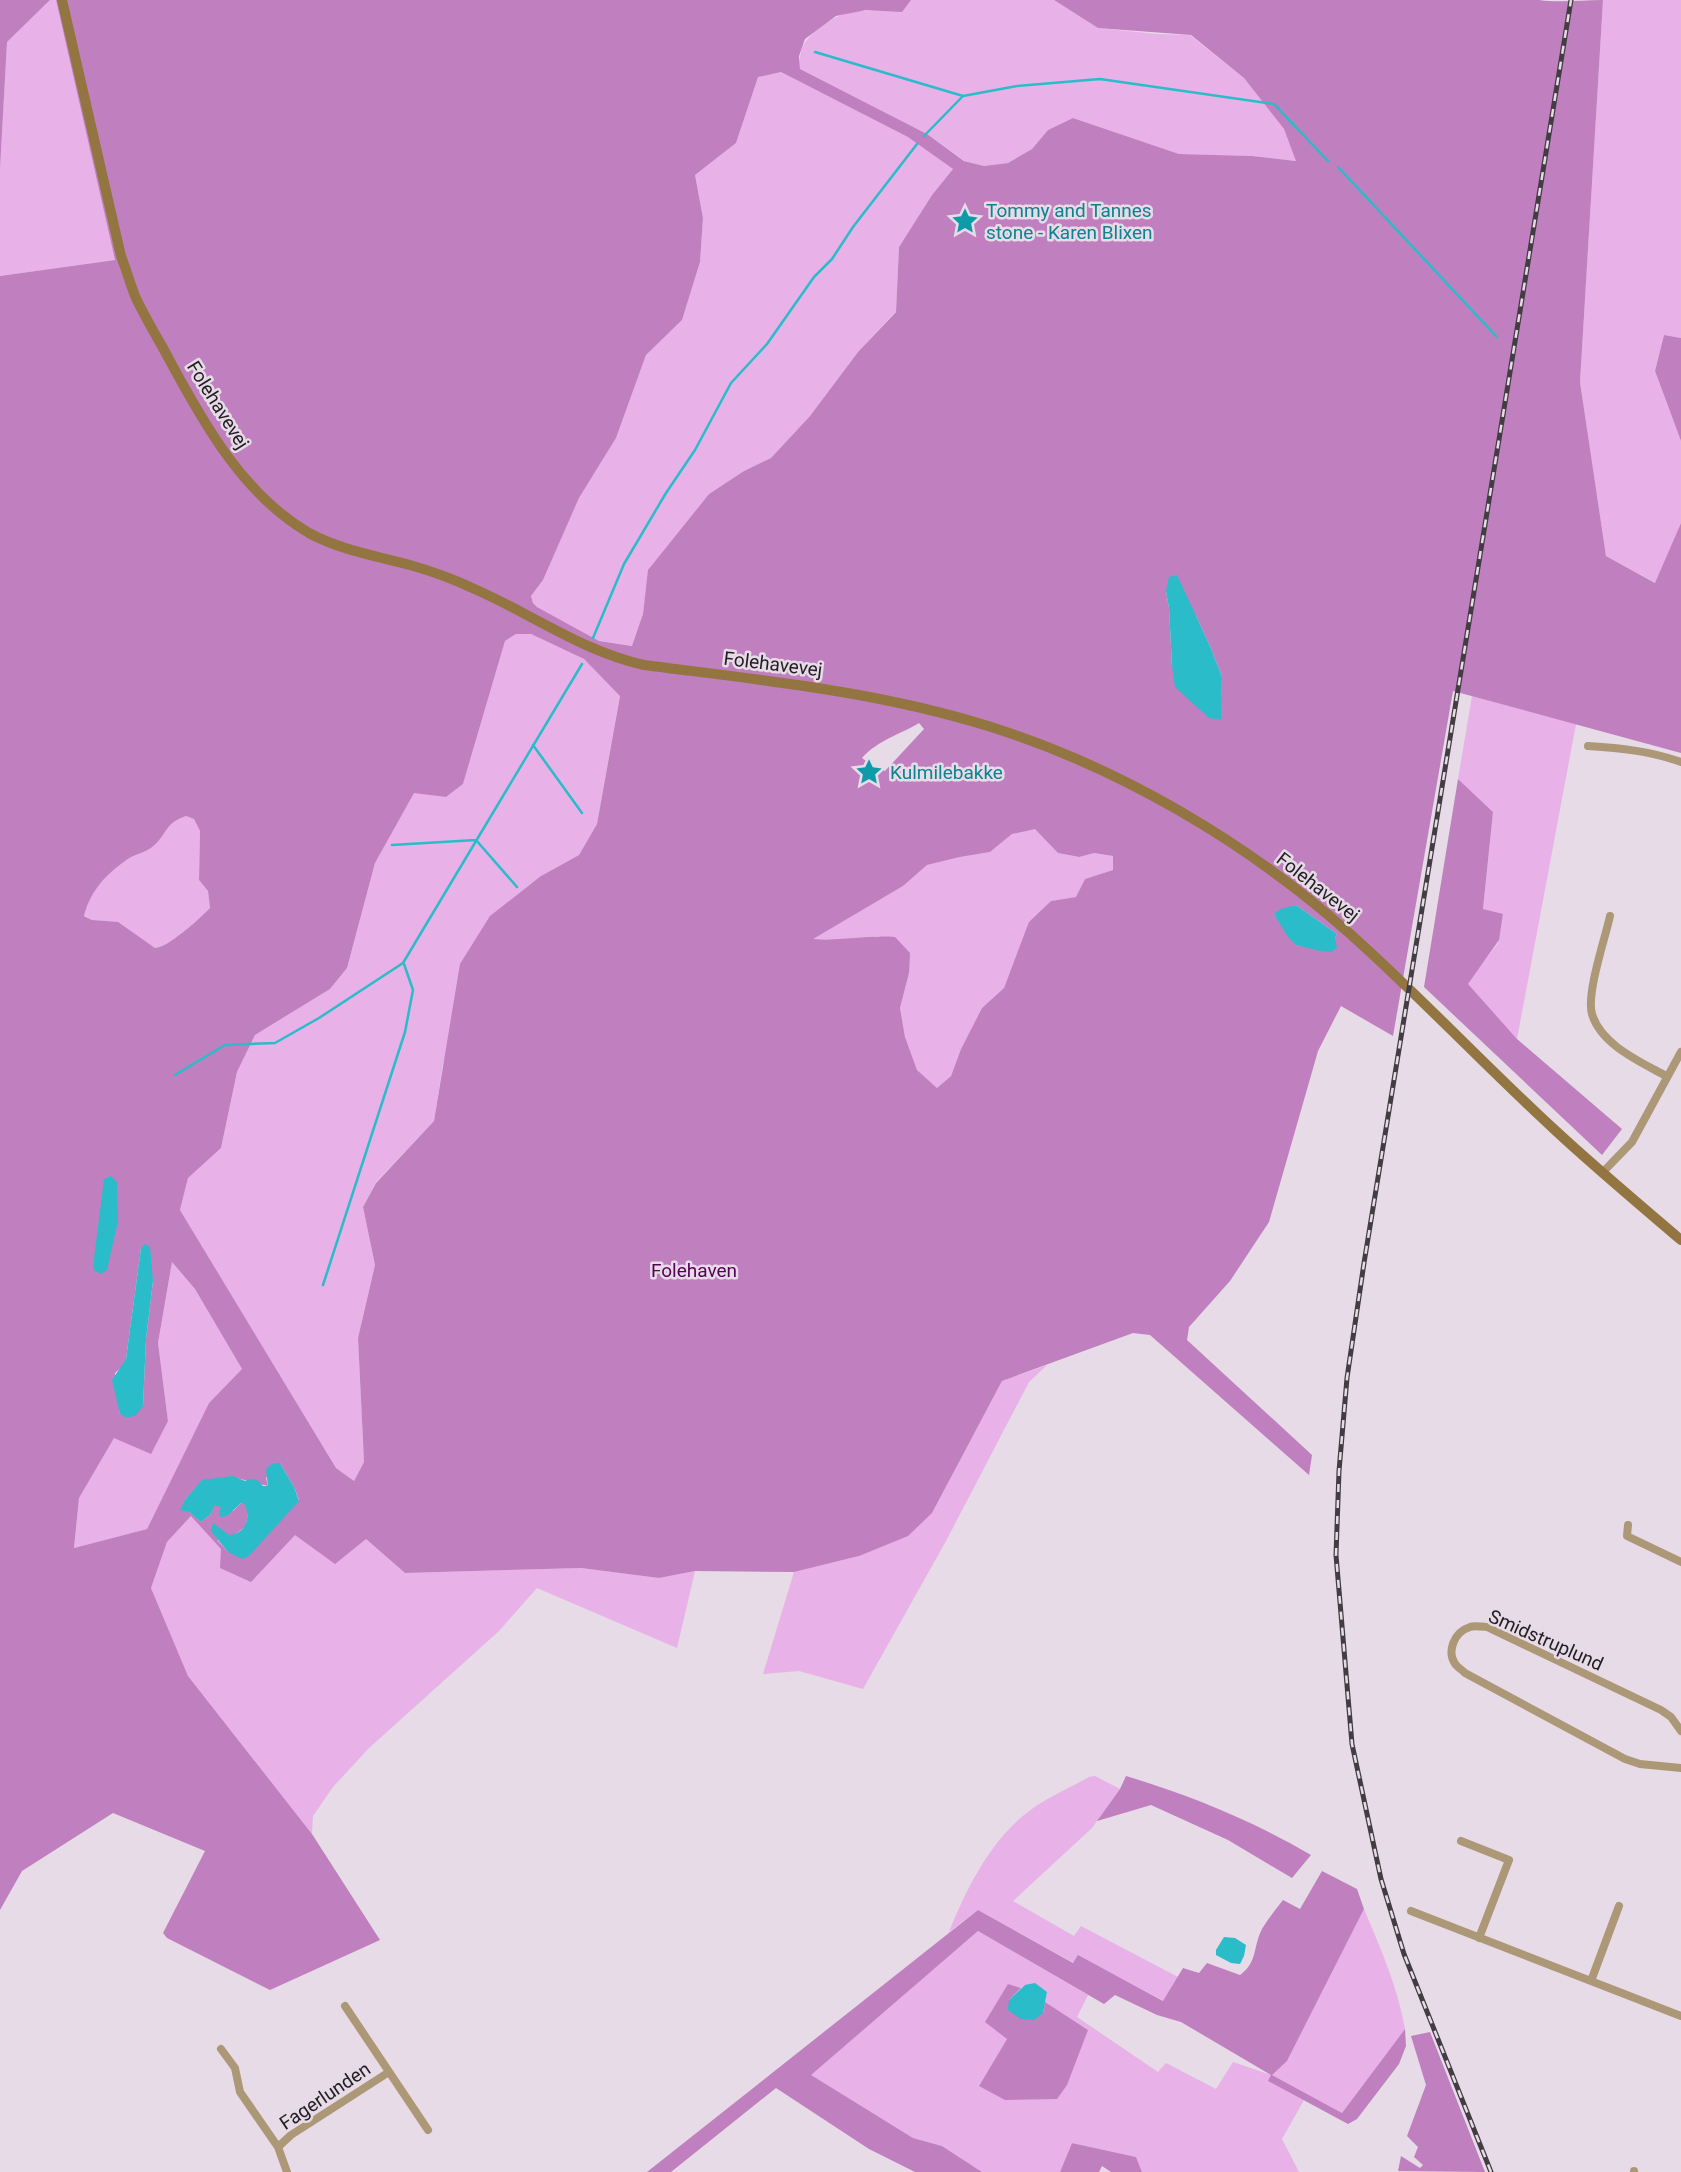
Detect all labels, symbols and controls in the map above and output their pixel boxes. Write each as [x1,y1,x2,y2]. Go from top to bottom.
place label: Tommy and Tannes stone - Karen Blixen [986,199,1153,244]
place icon: Tommy and Tannes stone - Karen Blixen [950,206,980,236]
street label: Folehavevej [182,357,254,453]
street label: Folehavevej [722,647,824,681]
place icon: Kulmilebakke [854,757,884,787]
place label: Kulmilebakke [890,761,1003,784]
street label: Folehavevej [1272,847,1364,927]
park label: Folehaven [651,1259,737,1282]
street label: Smidstruplund [1485,1604,1607,1676]
street label: Fagerlunden [275,2057,375,2135]

